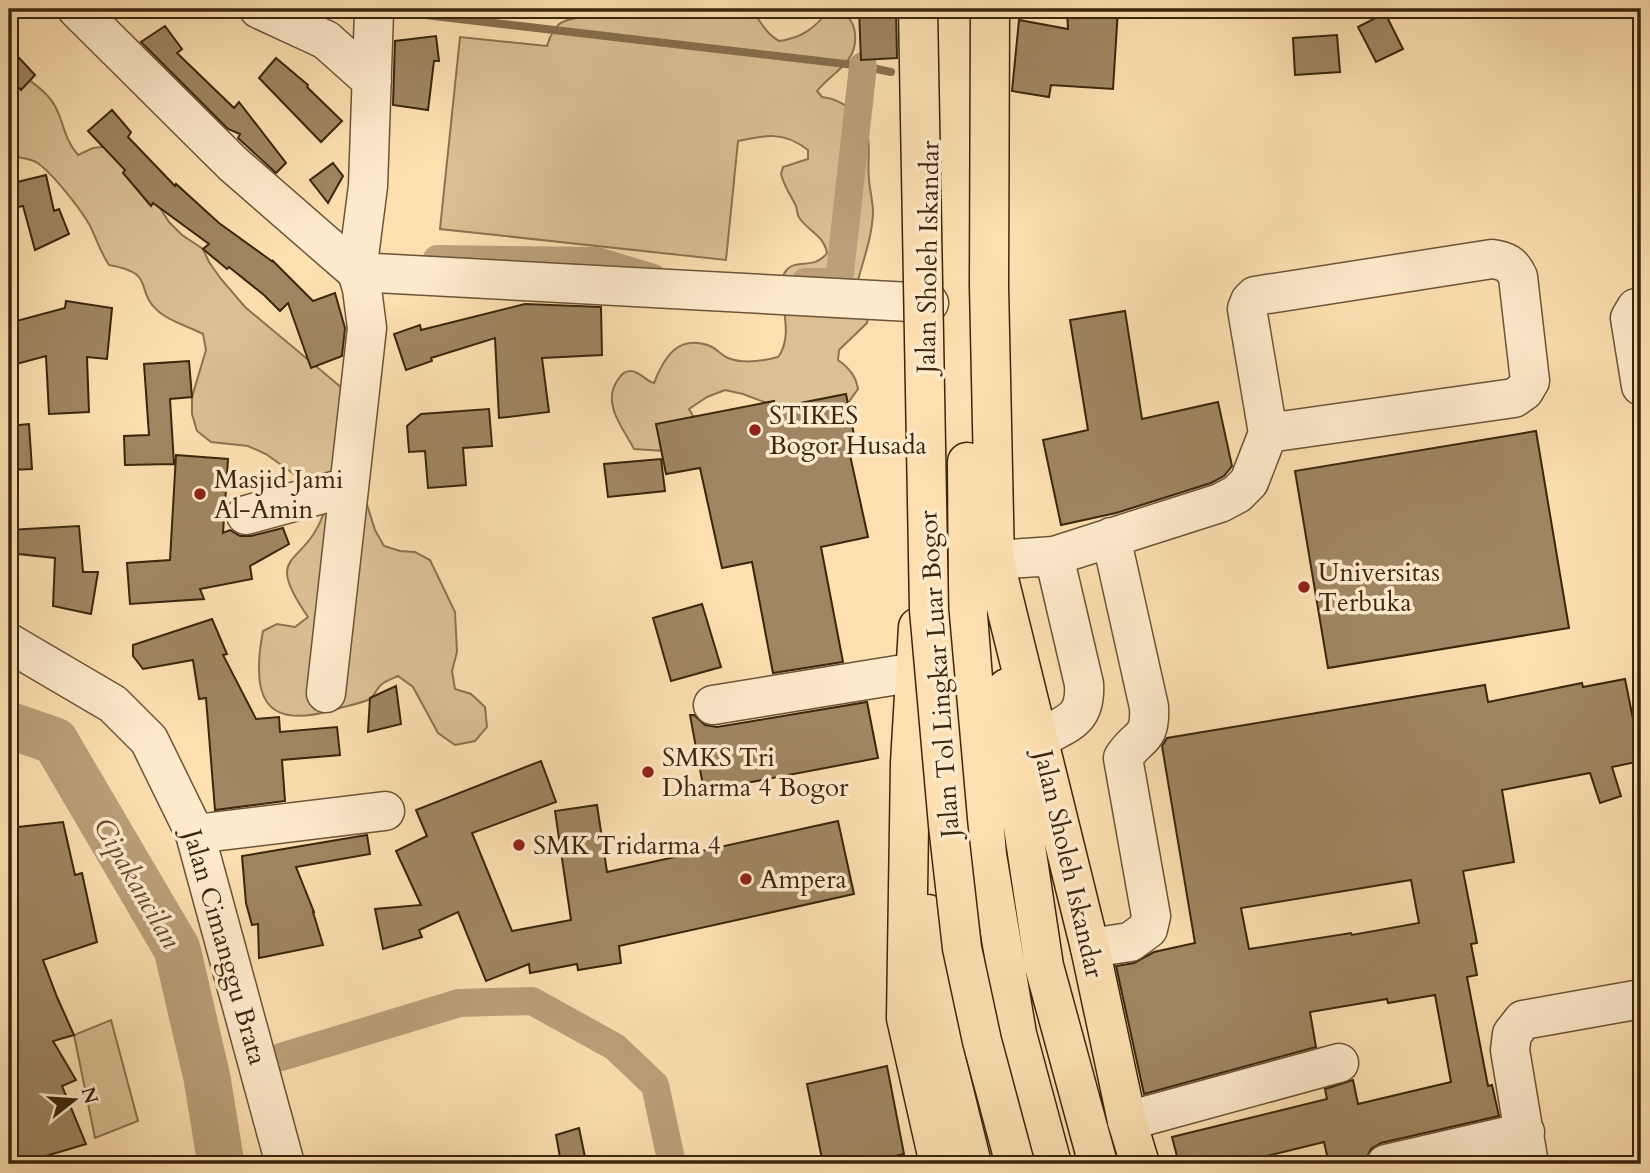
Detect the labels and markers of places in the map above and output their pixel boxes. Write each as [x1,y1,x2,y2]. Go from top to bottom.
place label: STIKES Bogor Husada [769,398,927,463]
marker: STIKES Bogor Husada [747,422,763,438]
place label: Masjid Jami Al-Amin [214,462,343,527]
marker: Masjid Jami Al-Amin [192,486,208,502]
place label: Universitas Terbuka [1318,555,1440,620]
marker: Universitas Terbuka [1296,579,1312,595]
place label: SMKS Tri Dharma 4 Bogor [662,740,849,805]
marker: SMKS Tri Dharma 4 Bogor [640,764,656,780]
place label: SMK Tridarma 4 [533,828,721,863]
marker: SMK Tridarma 4 [511,837,527,853]
place label: Ampera [760,862,847,897]
marker: Ampera [738,871,754,887]

